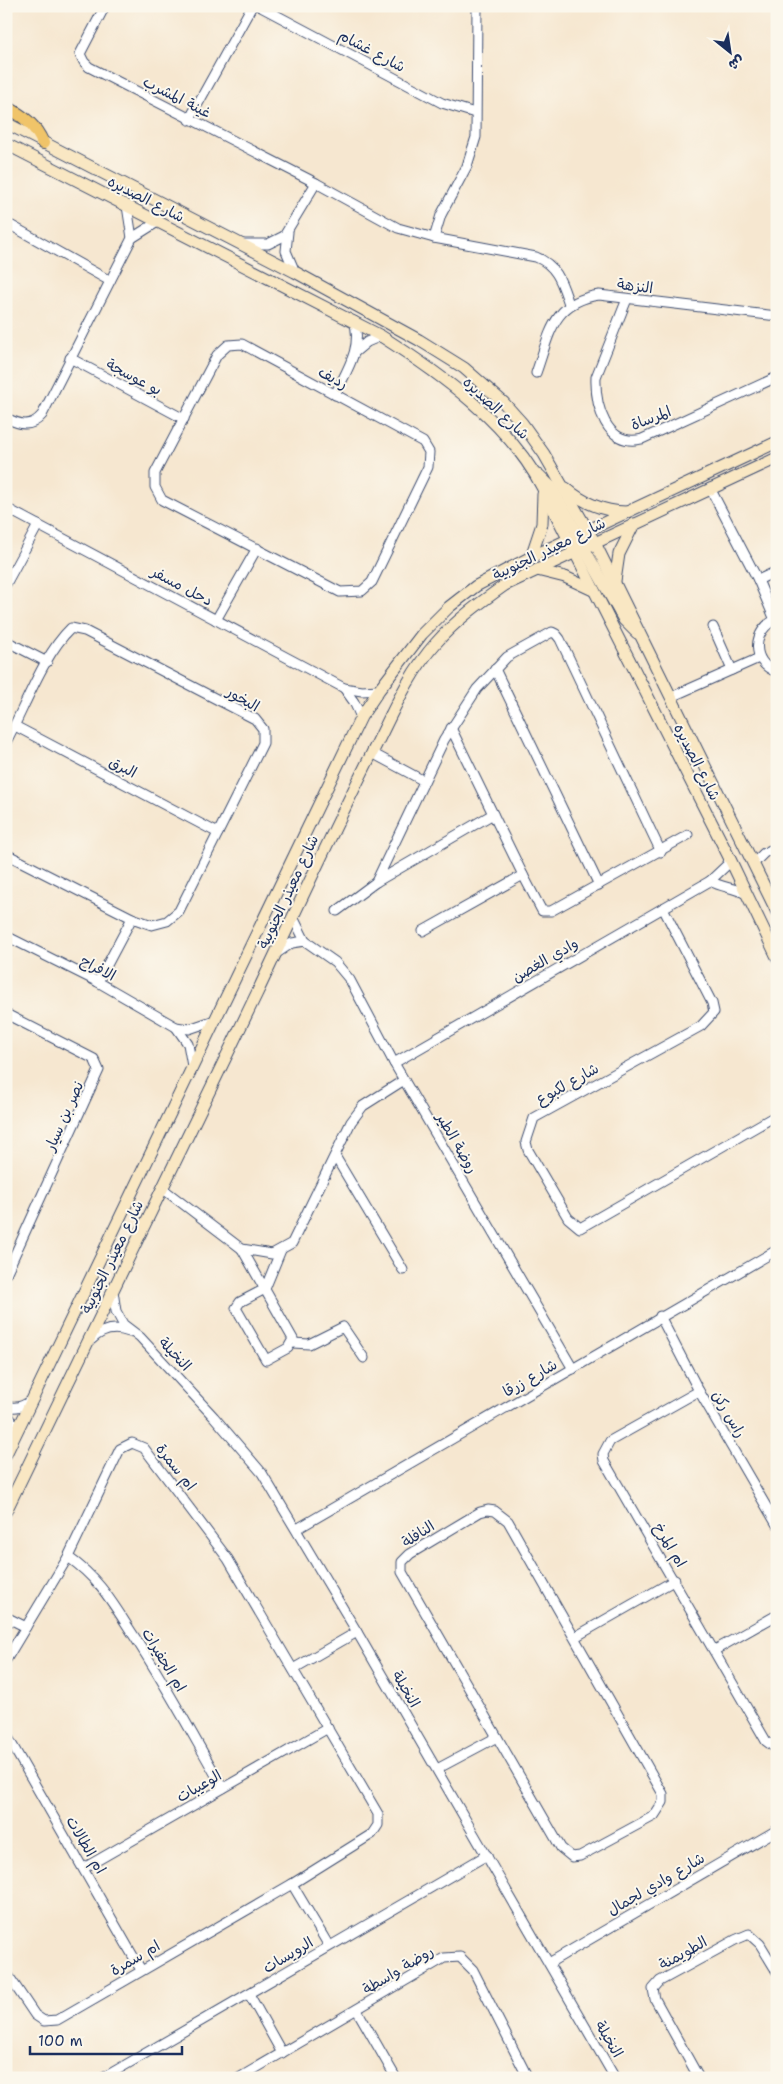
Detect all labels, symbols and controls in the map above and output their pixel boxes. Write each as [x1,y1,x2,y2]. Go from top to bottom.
street label: شارع غشام [335,25,409,78]
north arrow [706,28,756,78]
text: ش [725,52,748,75]
street label: غينة المشرب [140,71,214,123]
street label: شارع الصديره [104,171,188,227]
street label: النزهة [616,274,654,298]
street label: بو عوسجة [103,354,165,400]
street label: رديف [315,362,351,394]
street label: شارع الصديره [459,372,533,444]
street label: المرساة [628,401,674,435]
street label: شارع معيذر الجنوبية [489,513,609,585]
street label: دحل مسفر [146,561,216,611]
street label: البخور [222,681,263,716]
street label: شارع الصديره [669,720,725,804]
street label: البرق [106,751,140,783]
street label: شارع معيذر الجنوبية [253,832,323,952]
street label: وادي الغصن [508,933,582,988]
street label: الافراح [77,950,119,986]
street label: شارع لكبوع [532,1058,602,1110]
street label: نصر بن سيار [39,1078,88,1155]
street label: روضة الطير [431,1108,482,1177]
street label: شارع معيذر الجنوبية [76,1197,148,1317]
street label: النخيلة [154,1333,196,1375]
street label: شارع زرقا [499,1355,561,1401]
street label: راس ركن [707,1387,751,1441]
street label: ام سمرة [151,1439,201,1495]
street label: النافلة [398,1516,438,1552]
street label: ام المرخ [648,1519,691,1571]
street label: ام الجفيرات [136,1624,191,1696]
street label: النخيلة [387,1667,425,1711]
street label: الوعيبات [173,1765,225,1807]
street label: ام الطالات [61,1812,111,1878]
street label: شارع وادي لجمال [604,1848,709,1921]
street label: الرويسات [259,1932,317,1978]
street label: الطويمنة [655,1932,711,1974]
street label: ام سمرة [106,1936,164,1981]
street label: روضة واسطة [359,1941,437,1999]
street label: النخيلة [590,2017,628,2061]
scale bar [30,2024,182,2056]
text: 100 m [38,2031,83,2051]

